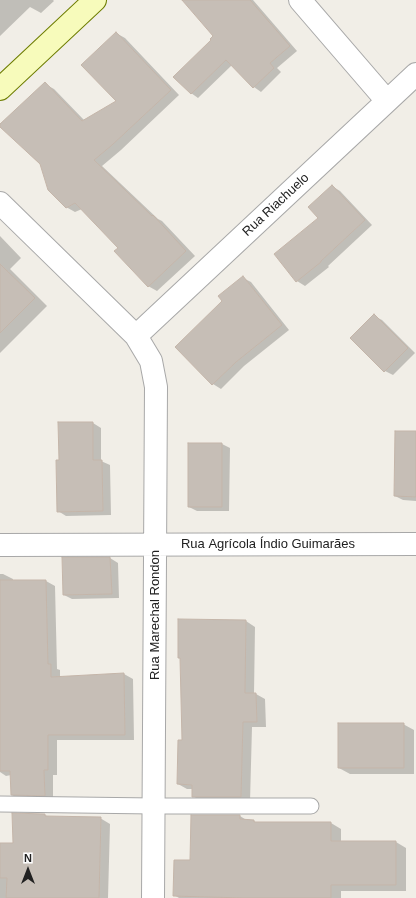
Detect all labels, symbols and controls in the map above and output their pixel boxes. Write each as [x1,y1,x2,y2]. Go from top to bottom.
street label: Rua Riachuelo [239,170,313,240]
street label: Rua Agrícola Índio Guimarães [181,536,355,552]
street label: Rua Marechal Rondon [147,550,163,680]
north arrow [8,850,48,890]
text: N [24,852,32,864]

